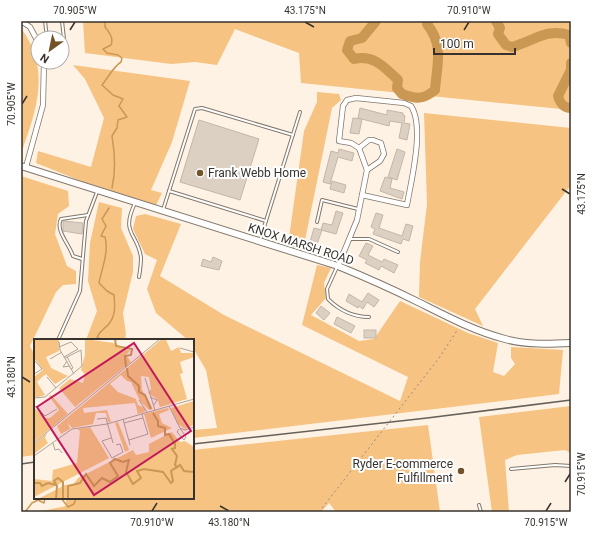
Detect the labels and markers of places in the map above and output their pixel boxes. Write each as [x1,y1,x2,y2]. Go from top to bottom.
place label: Frank Webb Home [208,166,306,180]
marker: Frank Webb Home [195,168,205,178]
place label: Ryder E-commerce Fulfillment [353,457,453,485]
marker: Ryder E-commerce Fulfillment [456,466,466,476]

